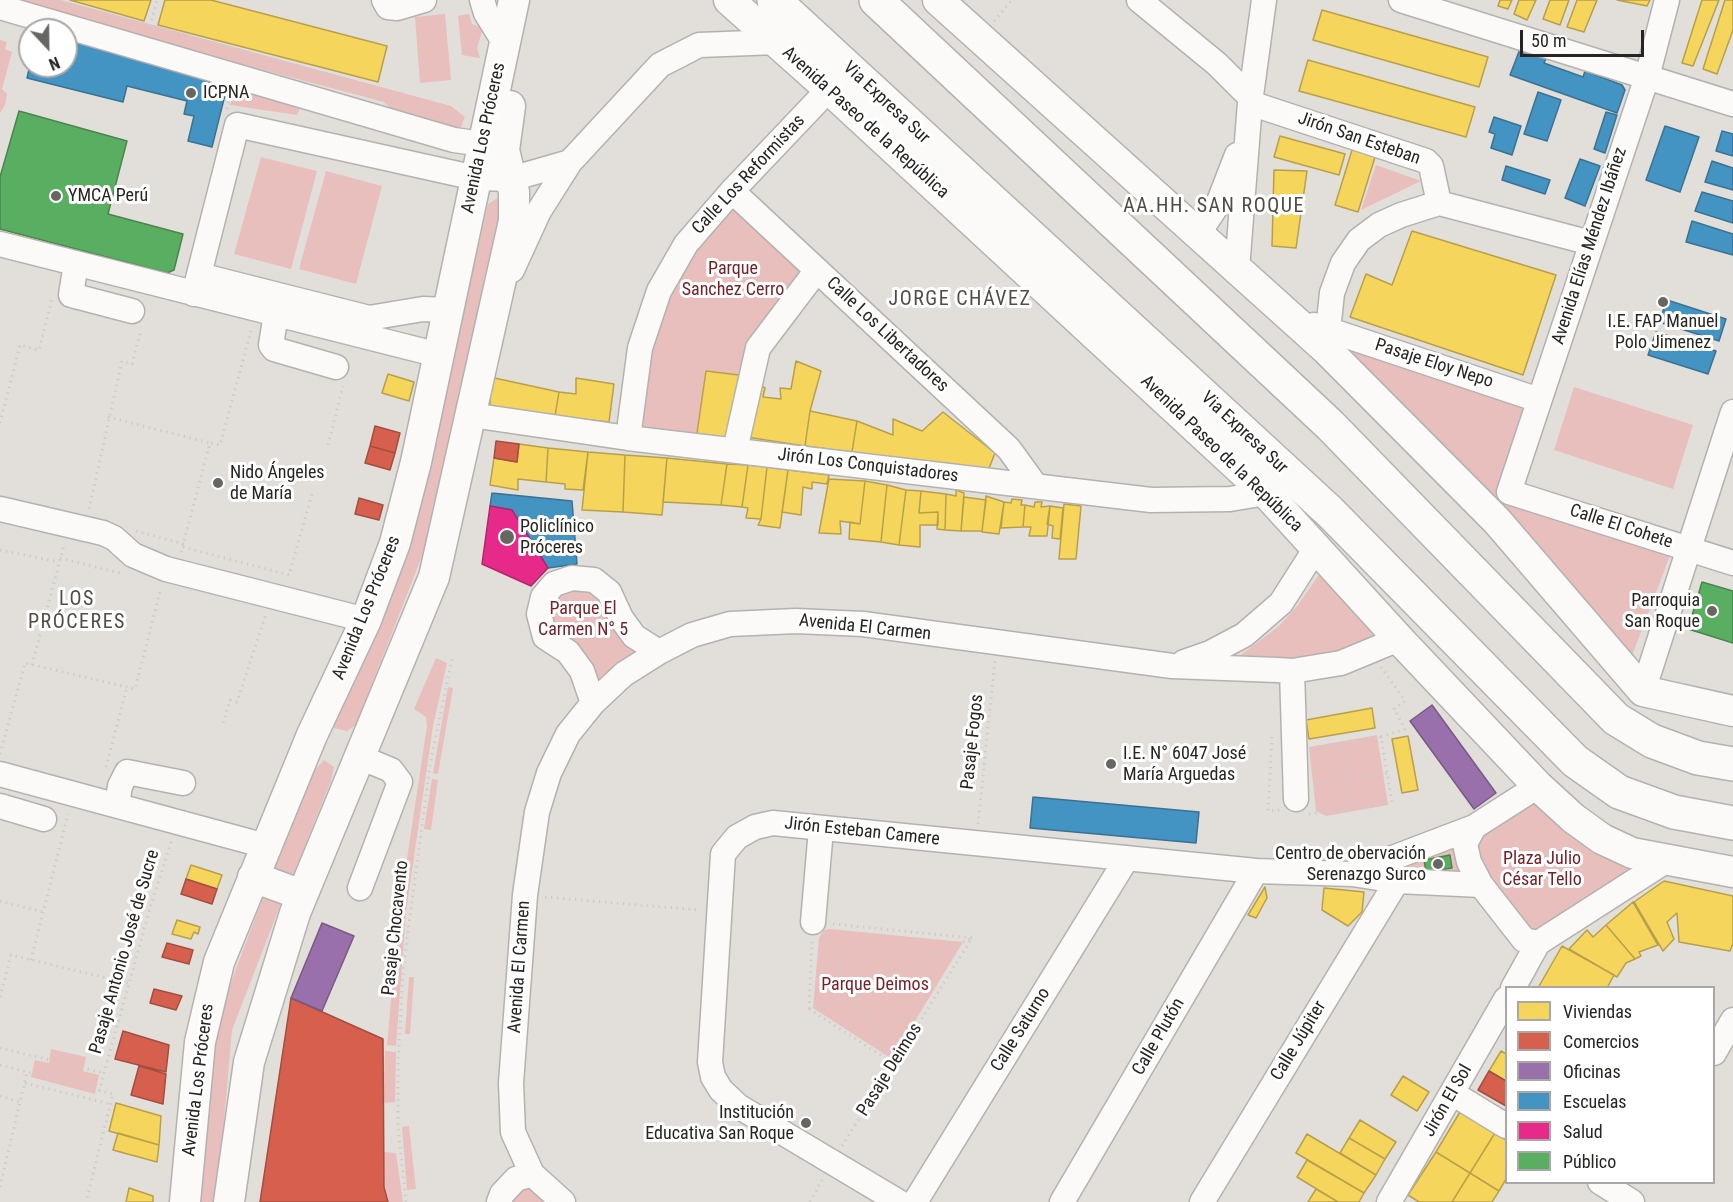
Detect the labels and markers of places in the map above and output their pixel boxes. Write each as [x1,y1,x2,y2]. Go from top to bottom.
place label: ICPNA [203,82,249,104]
marker: ICPNA [184,86,198,100]
place label: YMCA Perú [68,185,148,207]
marker: YMCA Perú [49,189,63,203]
marker: I.E. FAP Manuel Polo Jimenez [1656,295,1670,309]
place label: I.E. FAP Manuel Polo Jimenez [1608,311,1718,354]
place label: Nido Ángeles de María [230,462,325,504]
marker: Nido Ángeles de María [211,476,225,490]
place label: Policlínico Próceres [520,516,594,558]
marker: Policlínico Próceres [498,528,516,546]
place label: Parroquia San Roque [1624,590,1700,632]
marker: Parroquia San Roque [1705,604,1719,618]
place label: I.E. N° 6047 José María Arguedas [1123,743,1246,786]
marker: I.E. N° 6047 José María Arguedas [1104,757,1118,771]
place label: Centro de obervación Serenazgo Surco [1275,843,1426,886]
marker: Centro de obervación Serenazgo Surco [1431,857,1445,871]
place label: Institución Educativa San Roque [645,1102,794,1144]
marker: Institución Educativa San Roque [799,1116,813,1130]

